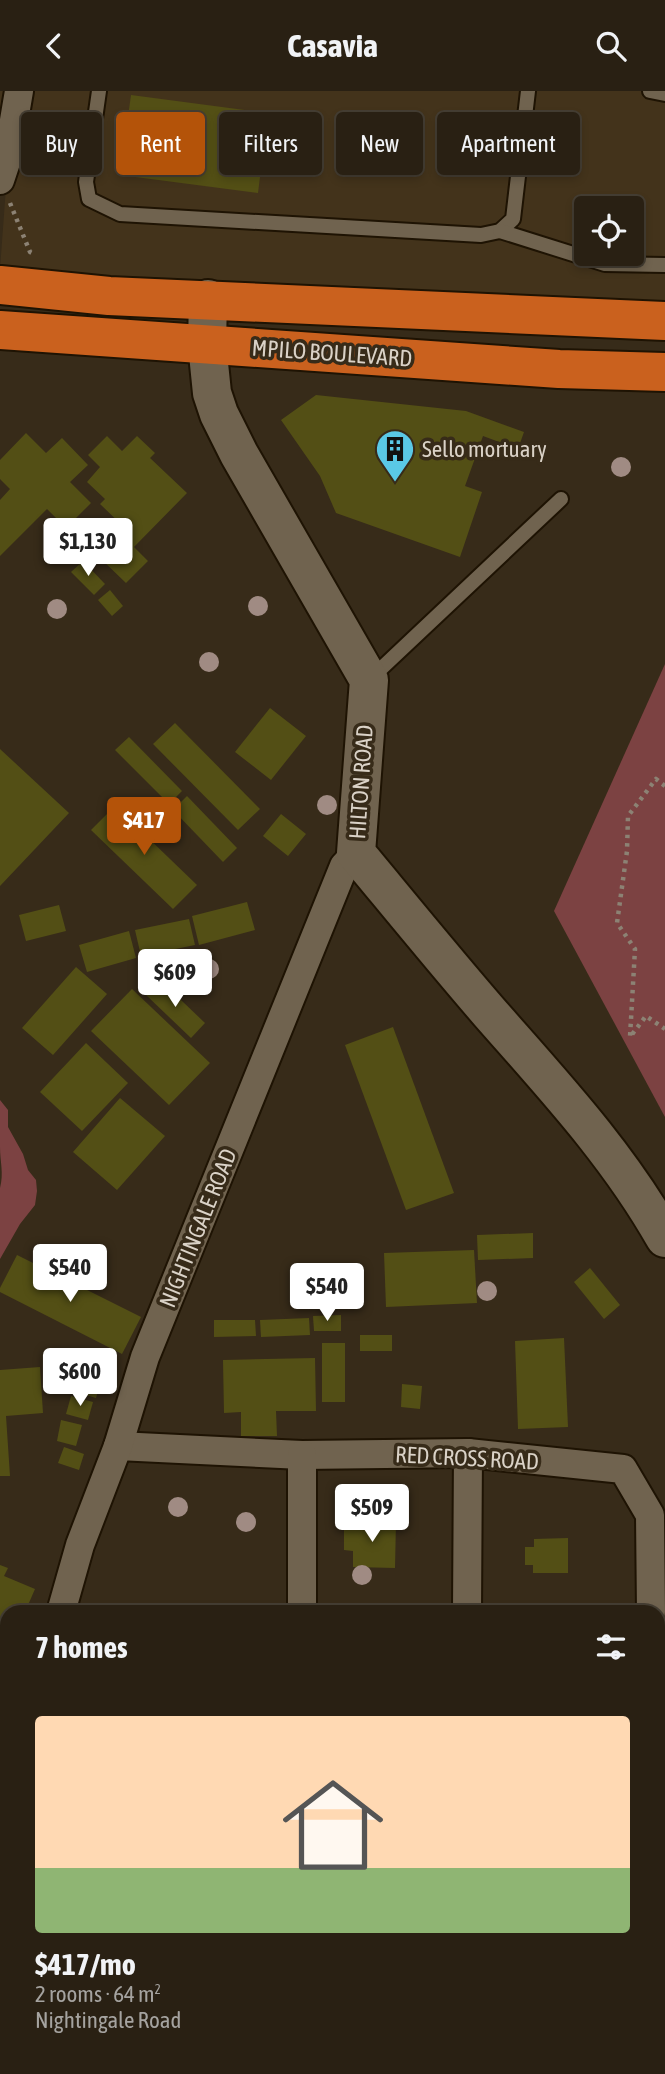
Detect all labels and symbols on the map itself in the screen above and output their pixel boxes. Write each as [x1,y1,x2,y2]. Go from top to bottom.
street label: MPILO BOULEVARD [251,334,413,372]
building icon: Sello mortuary [374,428,416,483]
place label: Sello mortuary [422,436,547,462]
pin: $1,130 [31,519,145,578]
street label: HILTON ROAD [344,724,378,840]
pin: $417 [103,797,185,857]
pin: $609 [134,949,216,1009]
street label: NIGHTINGALE ROAD [154,1145,242,1311]
pin: $540 [29,1245,111,1304]
pin: $540 [286,1263,368,1323]
pin: $600 [39,1349,121,1408]
street label: RED CROSS ROAD [395,1441,539,1475]
pin: $509 [331,1485,413,1544]

